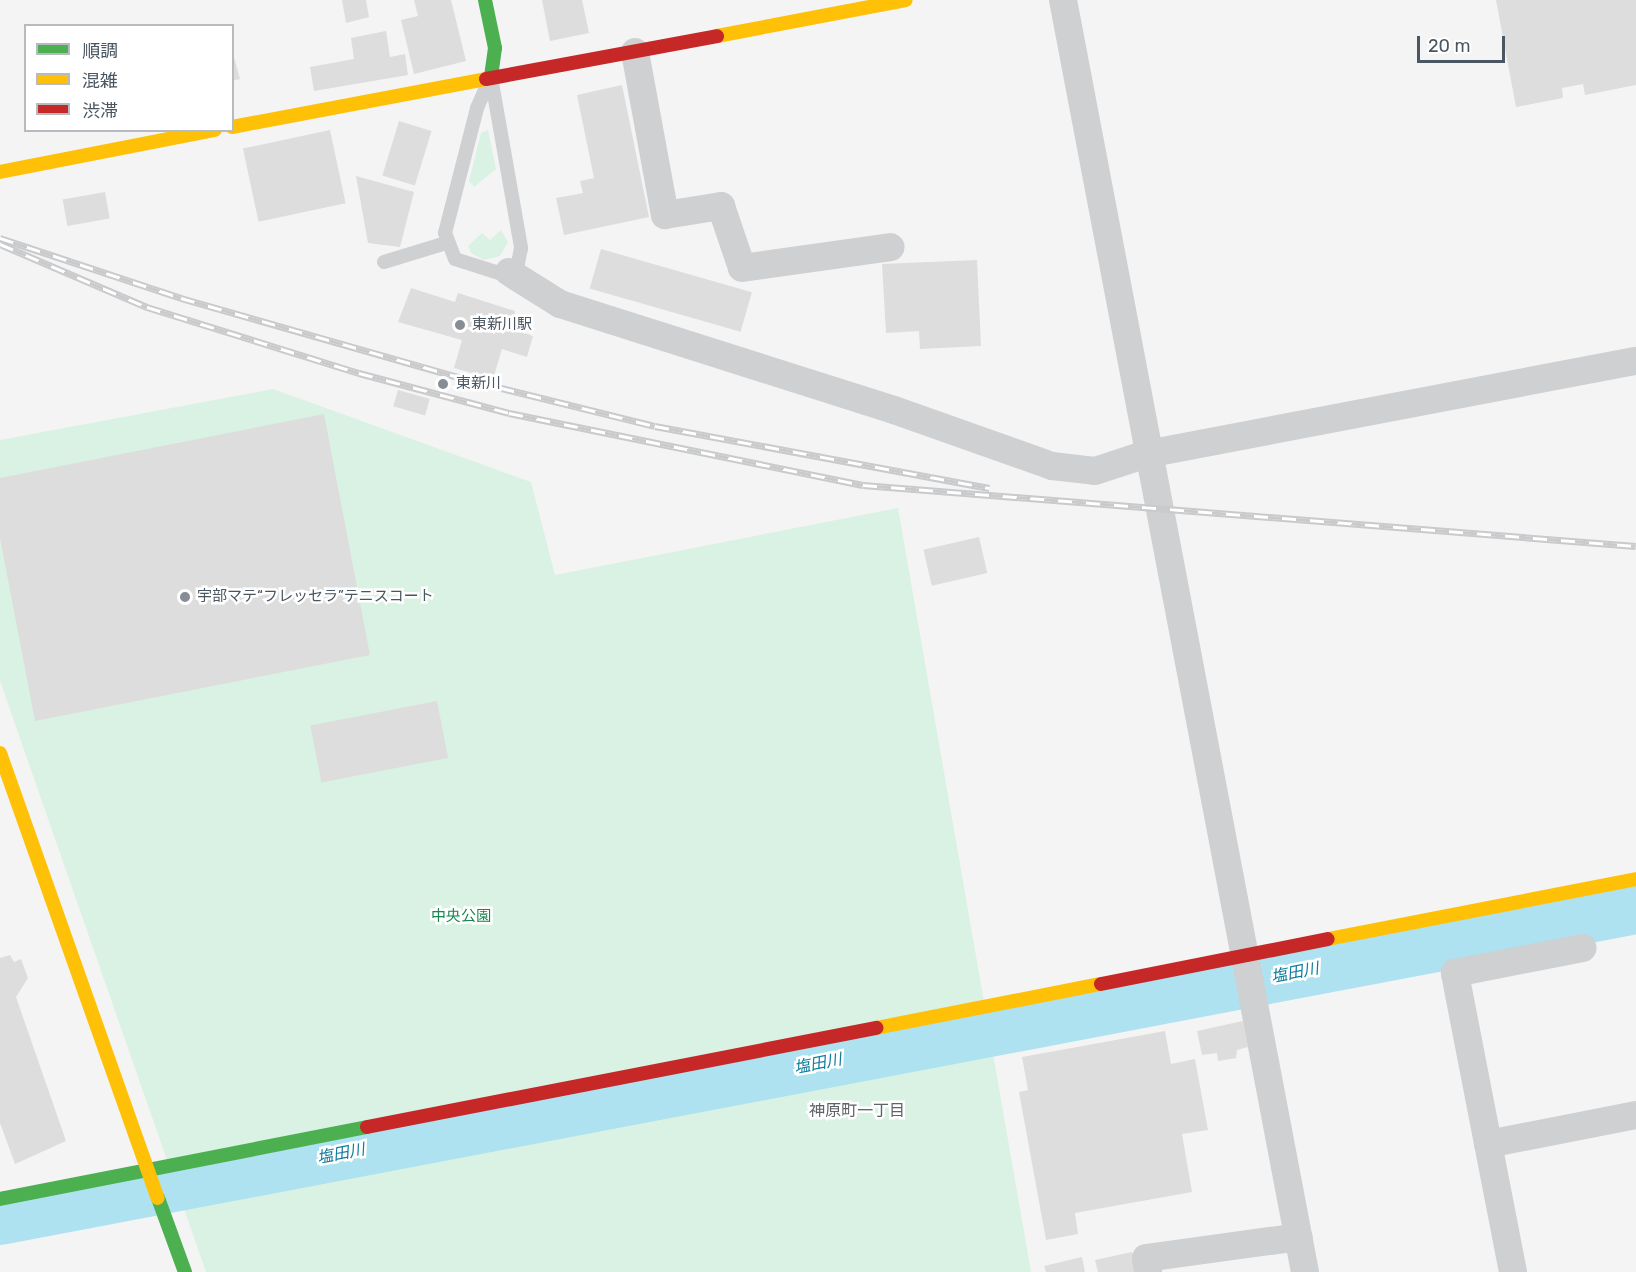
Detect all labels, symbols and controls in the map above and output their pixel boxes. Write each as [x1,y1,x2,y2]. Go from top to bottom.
legend [24,24,234,132]
scale bar [1420,24,1508,62]
text: 20 m [1428,35,1470,57]
text: 順調 [82,40,118,62]
text: 混雑 [82,70,118,92]
text: 渋滞 [82,100,118,122]
place label: 東新川駅 [472,316,532,334]
marker: 東新川駅 [453,318,467,332]
marker: 東新川 [434,375,452,393]
place label: 東新川 [456,375,501,393]
place label: 宇部マテ“フレッセラ”テニスコート [197,588,434,606]
marker: 宇部マテ“フレッセラ”テニスコート [178,590,192,604]
park label: 中央公園 [431,908,491,926]
water label: 塩田川 [1270,959,1320,987]
water label: 塩田川 [793,1050,843,1078]
district label: 神原町一丁目 [809,1101,905,1121]
water label: 塩田川 [316,1140,366,1168]

